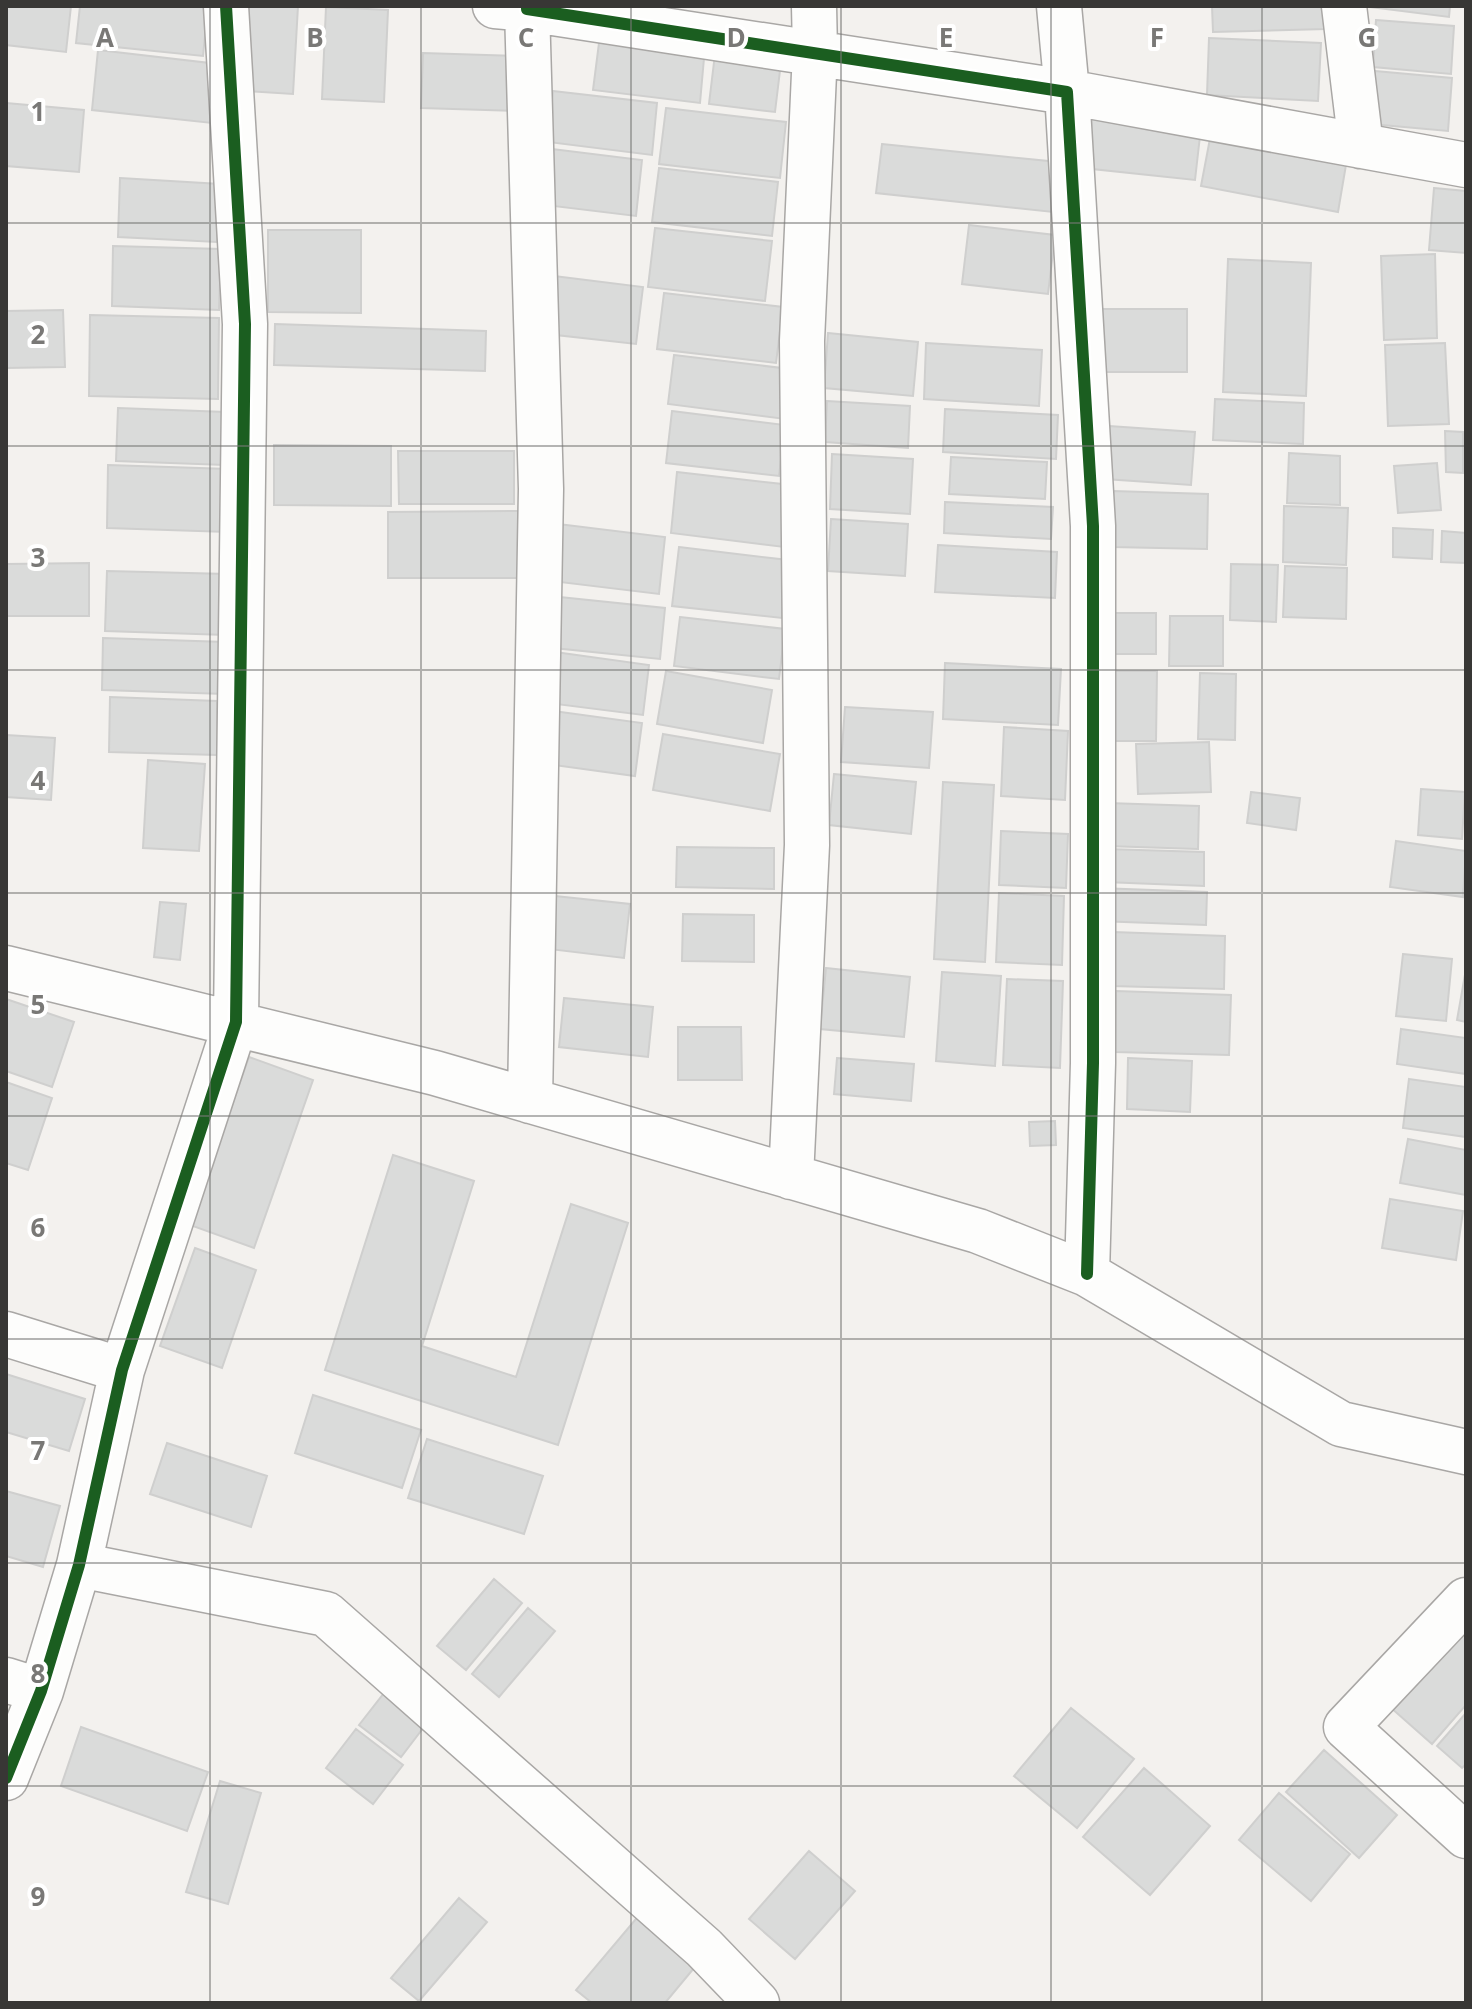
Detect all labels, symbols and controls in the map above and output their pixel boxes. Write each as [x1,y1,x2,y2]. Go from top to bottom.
text: A [96,19,114,55]
text: B [306,19,324,55]
text: C [518,19,534,55]
text: D [726,19,746,55]
text: E [939,19,953,55]
text: F [1150,19,1164,55]
text: G [1358,19,1376,55]
text: 1 [31,93,45,129]
text: 2 [31,316,46,352]
text: 3 [31,539,45,575]
text: 4 [31,762,46,798]
text: 5 [31,986,45,1022]
text: 6 [31,1209,46,1245]
text: 7 [31,1432,46,1468]
text: 8 [31,1655,45,1691]
text: 9 [31,1878,45,1914]

